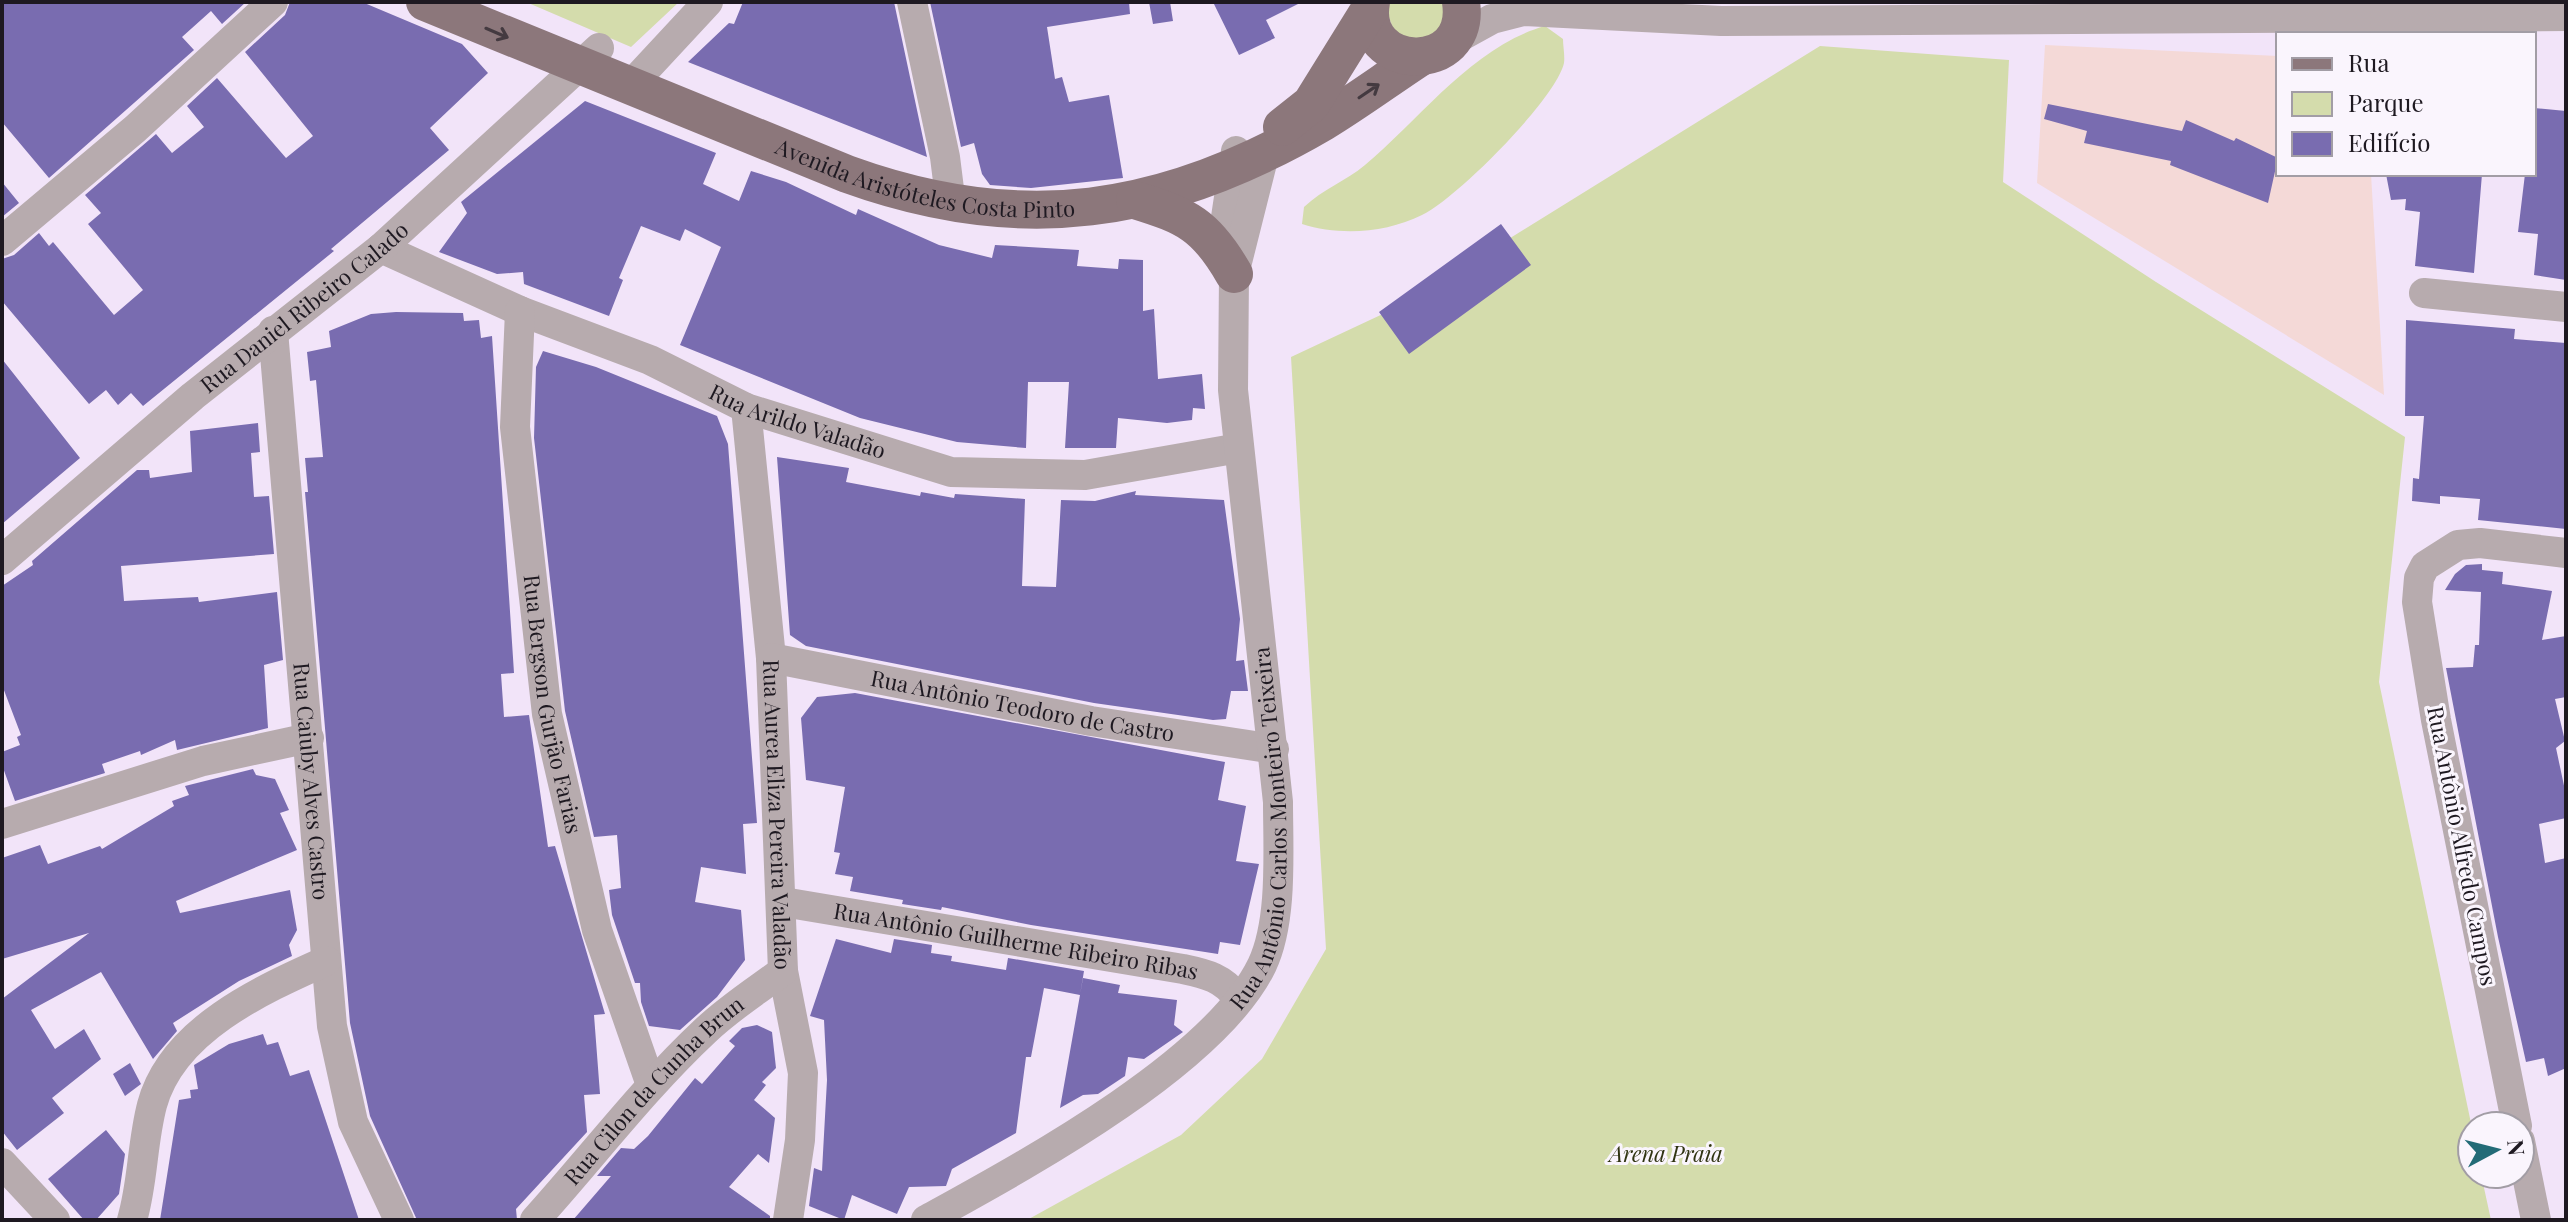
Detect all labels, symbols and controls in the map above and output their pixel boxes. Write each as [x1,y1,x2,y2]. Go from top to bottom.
one-way arrow [484,26,509,41]
legend [2276,32,2536,176]
text: Rua [2348,46,2389,78]
one-way arrow [1358,82,1380,99]
text: Parque [2348,86,2424,118]
text: Edifício [2348,126,2430,158]
street label: Avenida Aristóteles Costa Pinto [771,130,1076,224]
street label: Rua Daniel Ribeiro Calado [193,214,414,399]
street label: Rua Arildo Valadão [705,376,890,465]
street label: Rua Bergson Gurjão Farias [518,573,590,836]
street label: Rua Antônio Carlos Monteiro Teixeira [1222,646,1293,1015]
street label: Rua Aurea Eliza Pereira Valadão [757,659,799,970]
street label: Rua Caiuby Alves Castro [287,661,337,901]
street label: Rua Antônio Teodoro de Castro [868,662,1176,748]
street label: Rua Antônio Alfredo Campos [2421,703,2505,988]
street label: Rua Antônio Guilherme Ribeiro Ribas [831,895,1202,986]
street label: Rua Cilon da Cunha Brun [556,988,749,1191]
north arrow [2456,1110,2536,1190]
park label: Arena Praia [1607,1138,1723,1168]
text: N [2501,1138,2533,1157]

